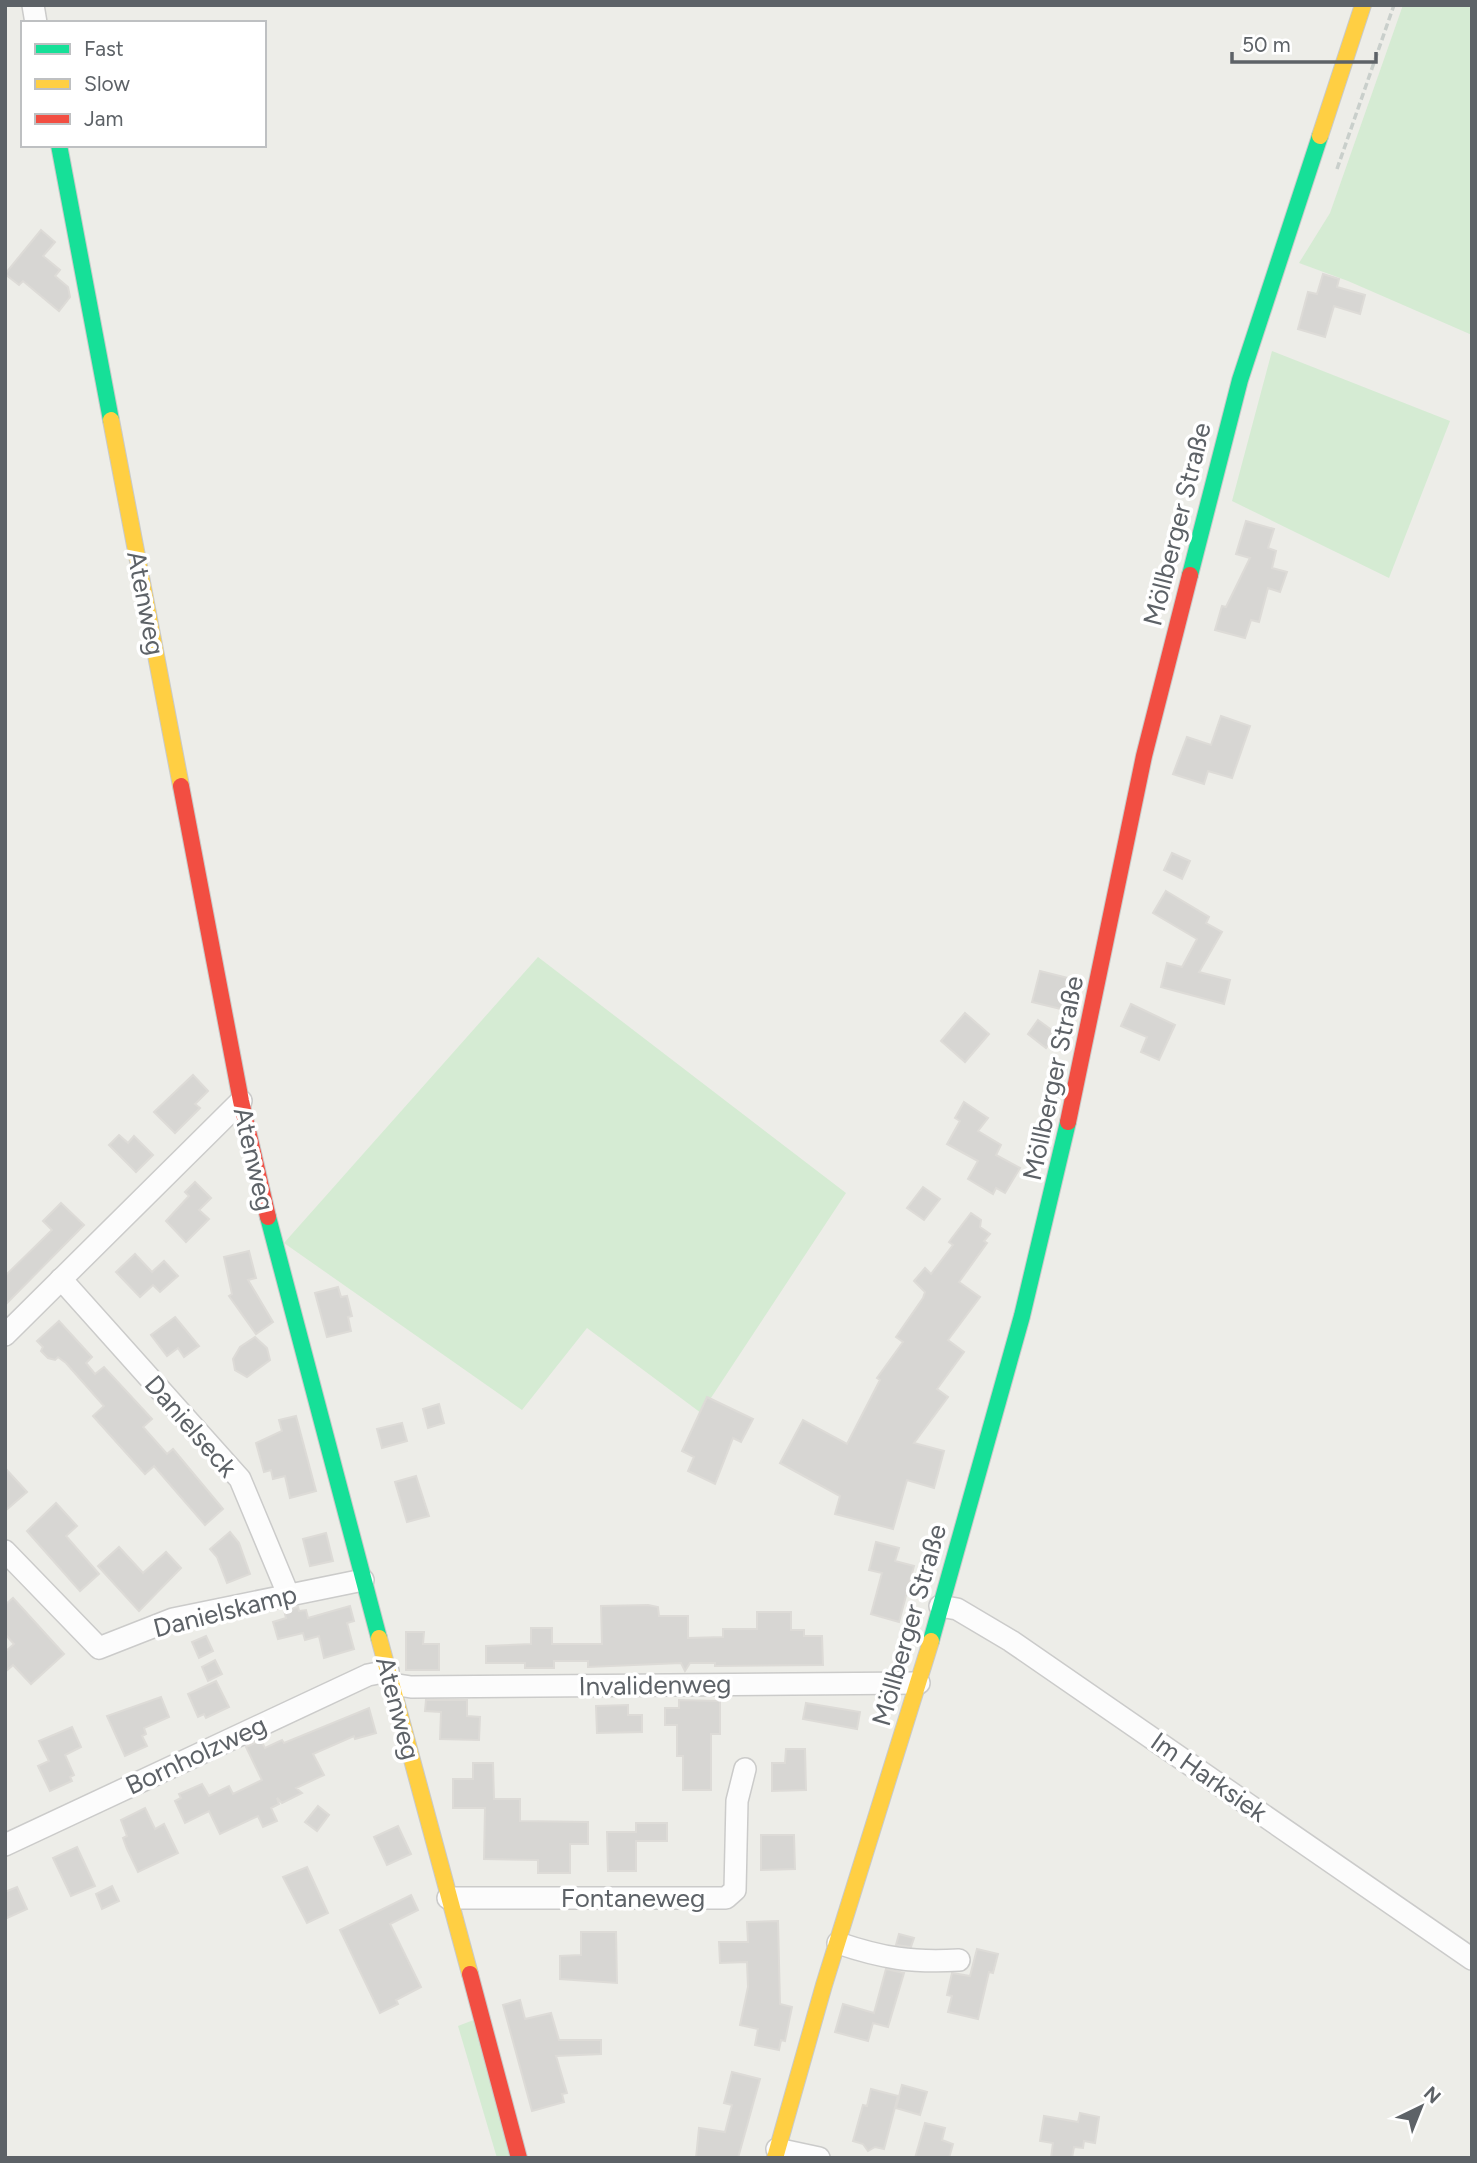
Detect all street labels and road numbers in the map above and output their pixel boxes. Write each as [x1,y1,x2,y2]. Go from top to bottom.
street label: Möllberger Straße [1136,419,1218,629]
street label: Atenweg [120,548,172,658]
street label: Möllberger Straße [1016,973,1090,1183]
street label: Atenweg [227,1104,281,1214]
street label: Danielseck [138,1368,244,1484]
street label: Möllberger Straße [865,1521,953,1729]
street label: Danielskamp [150,1578,300,1644]
street label: Atenweg [369,1653,427,1763]
street label: Invalidenweg [578,1668,732,1702]
street label: Bornholzweg [120,1708,272,1802]
street label: Im Harksiek [1145,1725,1274,1829]
street label: Fontaneweg [561,1882,705,1914]

